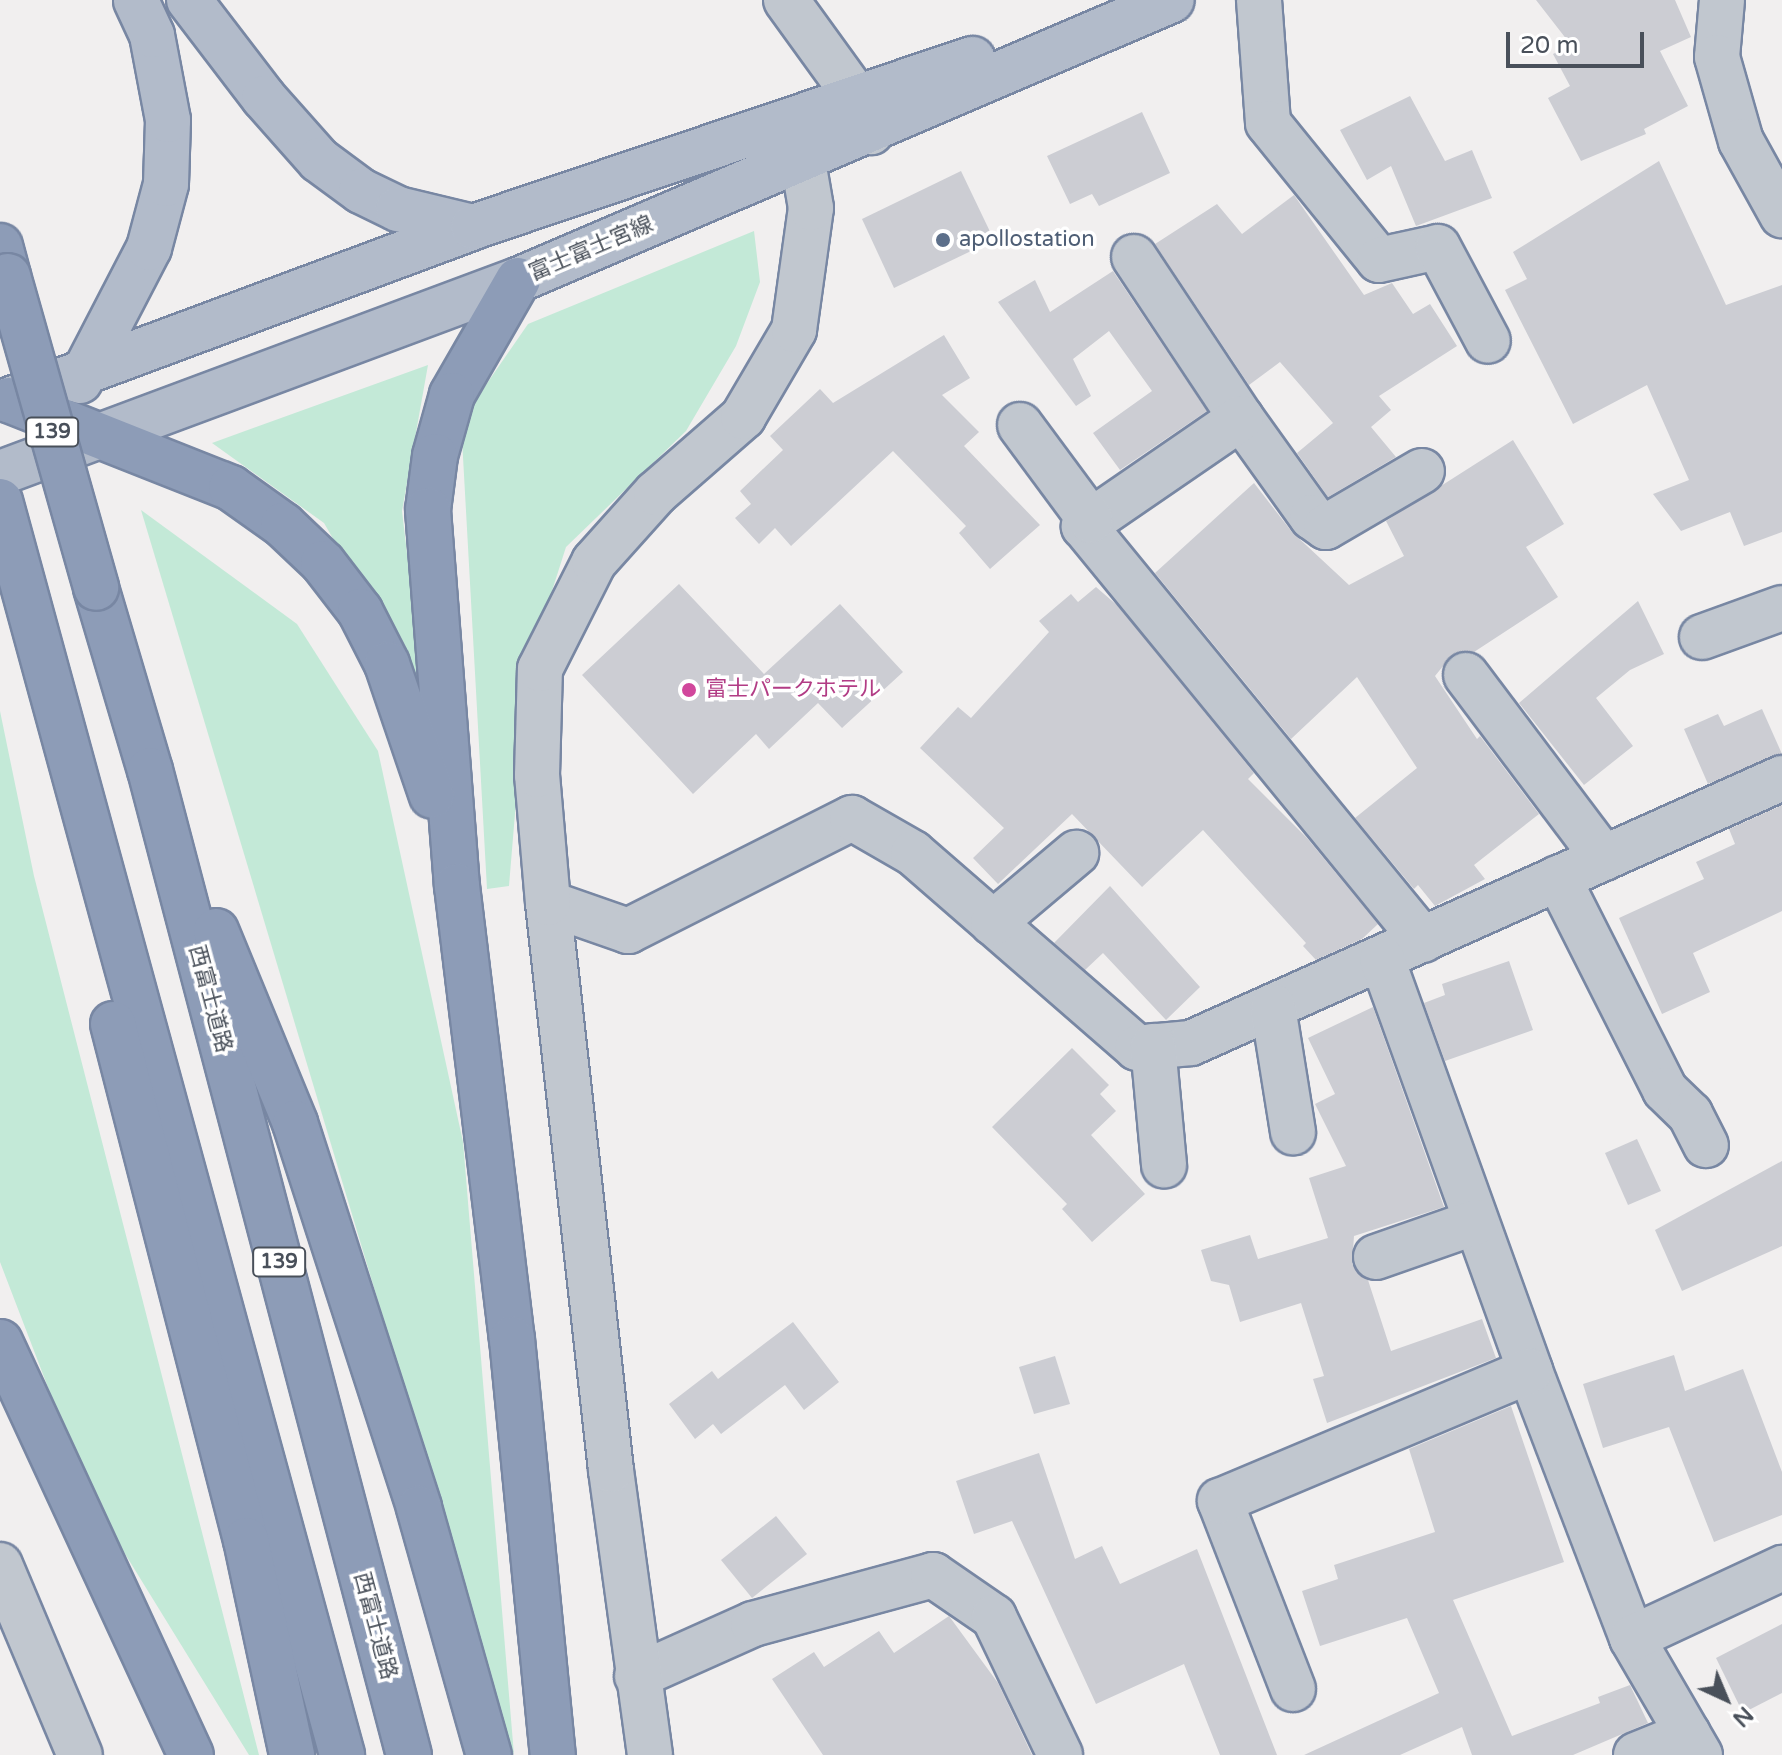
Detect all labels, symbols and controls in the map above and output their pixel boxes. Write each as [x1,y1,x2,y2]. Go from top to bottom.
scale bar [1510,16,1648,66]
text: 20 m [1520,31,1578,60]
street label: 富士富士宮線 [525,211,657,287]
place label: apollostation [959,227,1095,253]
marker: apollostation [934,231,952,249]
road number: 139 [24,416,80,448]
place label: 富士パークホテル [705,677,881,703]
marker: 富士パークホテル [680,681,698,699]
street label: 西富士道路 [183,942,237,1056]
road number: 139 [251,1246,307,1278]
street label: 西富士道路 [348,1569,402,1683]
north arrow [1686,1659,1766,1739]
text: N [1727,1701,1758,1732]

